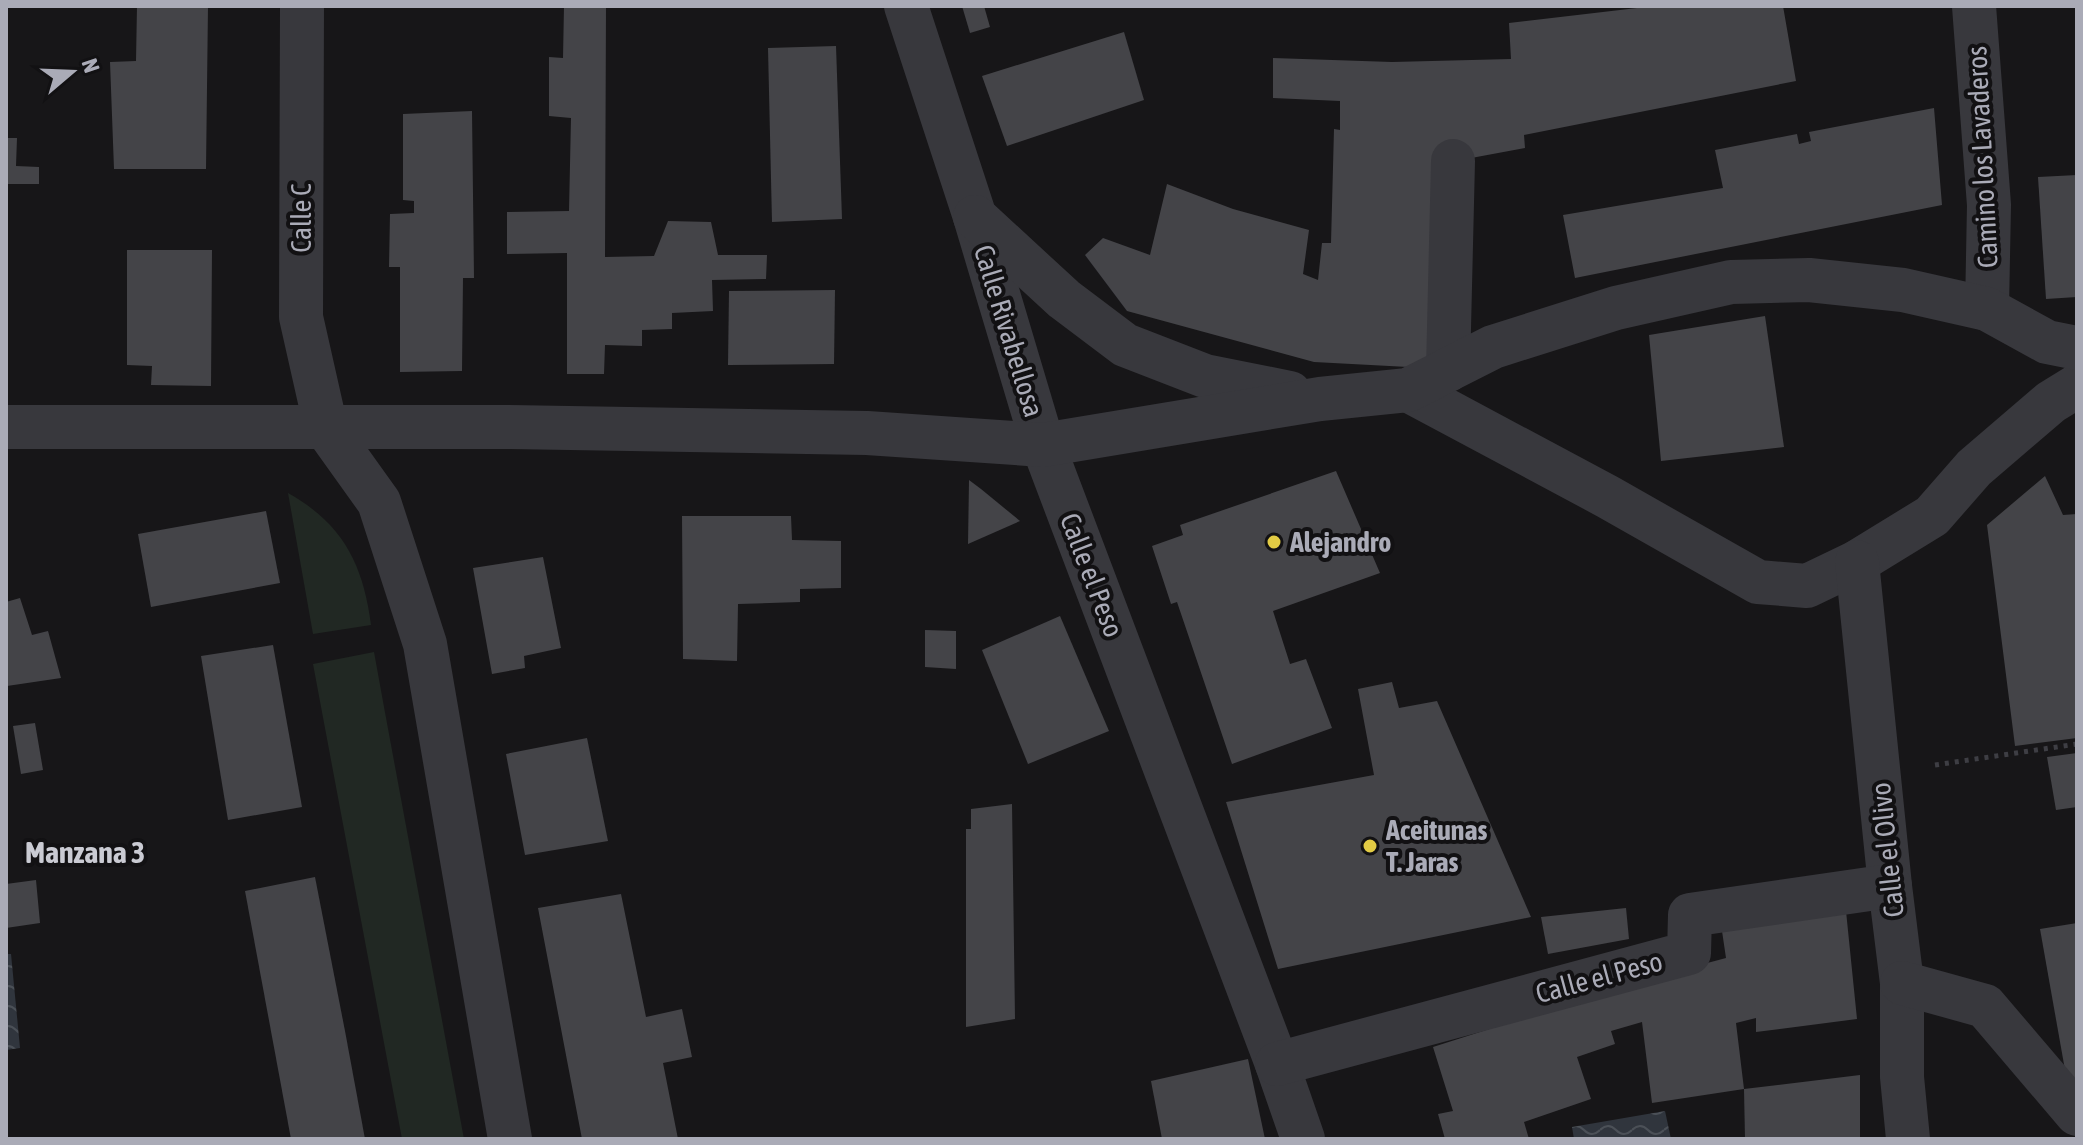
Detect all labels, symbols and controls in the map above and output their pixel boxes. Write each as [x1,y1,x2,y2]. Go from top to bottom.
north arrow [32,32,112,112]
street label: Camino los Lavaderos [1960,45,2004,269]
text: N [77,55,105,76]
street label: Calle C [285,183,317,253]
street label: Calle Rivabellosa [968,241,1050,421]
street label: Calle el Peso [1054,509,1130,641]
place label: Alejandro [1289,526,1391,558]
marker: Alejandro [1265,533,1283,551]
street label: Calle el Olivo [1864,781,1910,919]
place label: Aceitunas T. Jaras [1385,814,1487,878]
district label: Manzana 3 [25,835,145,869]
marker: Aceitunas T. Jaras [1361,837,1379,855]
street label: Calle el Peso [1532,945,1666,1009]

